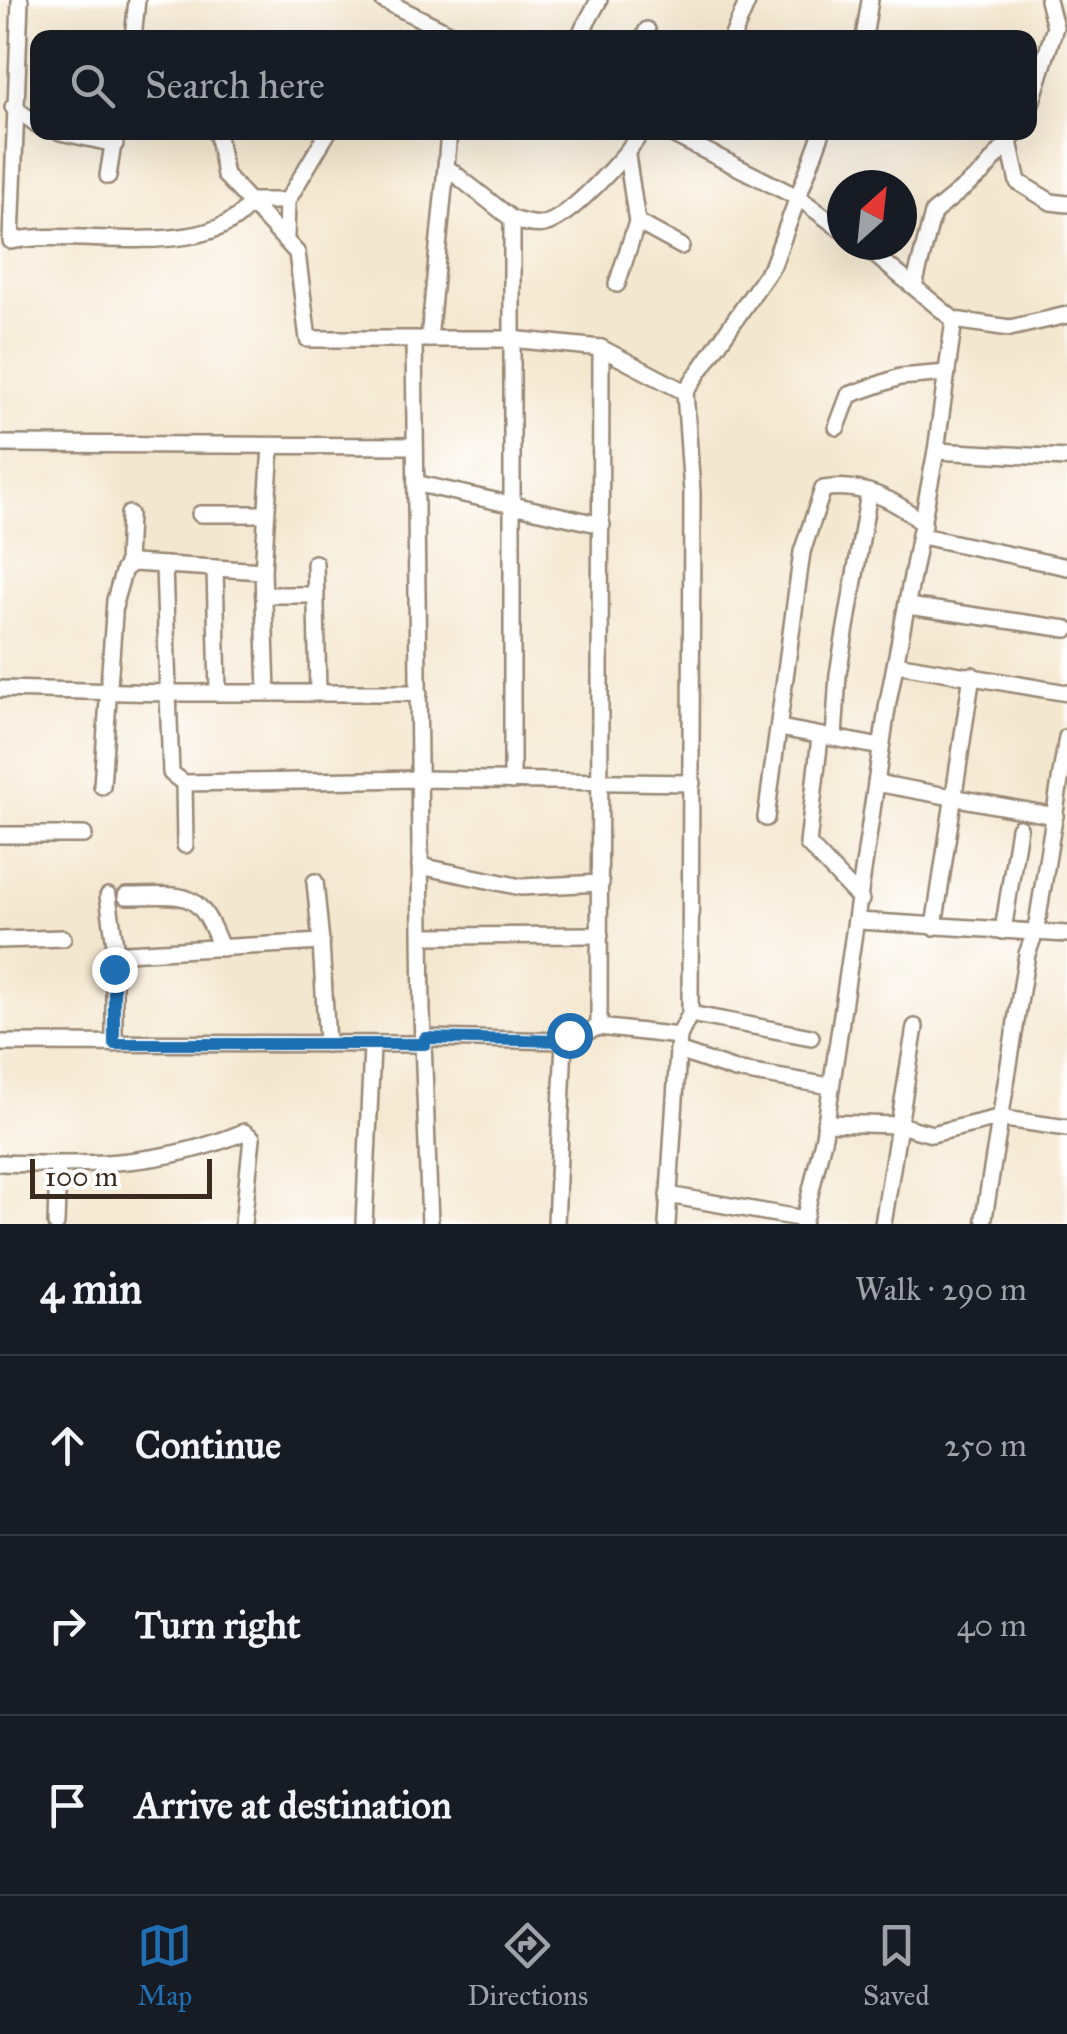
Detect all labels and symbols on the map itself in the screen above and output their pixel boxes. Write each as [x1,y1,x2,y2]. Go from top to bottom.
north arrow [827,170,917,260]
route end [92,947,138,993]
route start [547,1013,593,1059]
scale bar [30,1154,212,1198]

